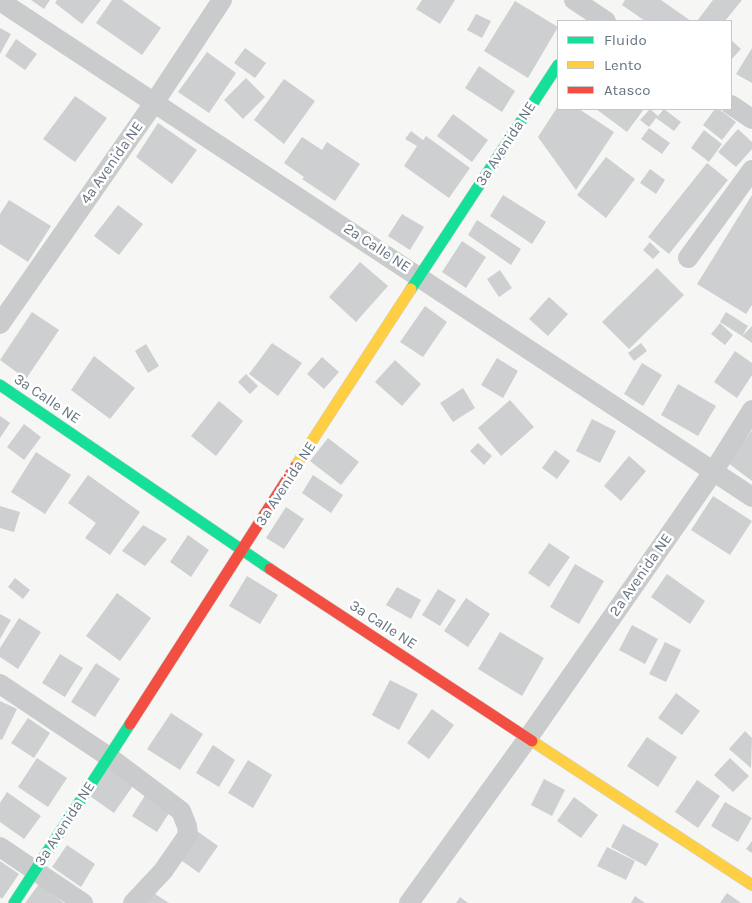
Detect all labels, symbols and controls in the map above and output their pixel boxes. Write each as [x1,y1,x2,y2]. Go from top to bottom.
legend [557,20,732,110]
text: Fluido [604,31,647,49]
text: Lento [604,56,642,74]
text: Atasco [604,81,650,99]
street label: 3a Avenida NE [472,98,540,190]
street label: 4a Avenida NE [77,118,147,208]
street label: 2a Calle NE [340,220,414,276]
street label: 3a Calle NE [10,370,84,428]
street label: 3a Avenida NE [252,438,320,530]
street label: 2a Avenida NE [606,530,676,620]
street label: 3a Calle NE [346,597,420,653]
street label: 3a Avenida NE [31,778,99,870]

